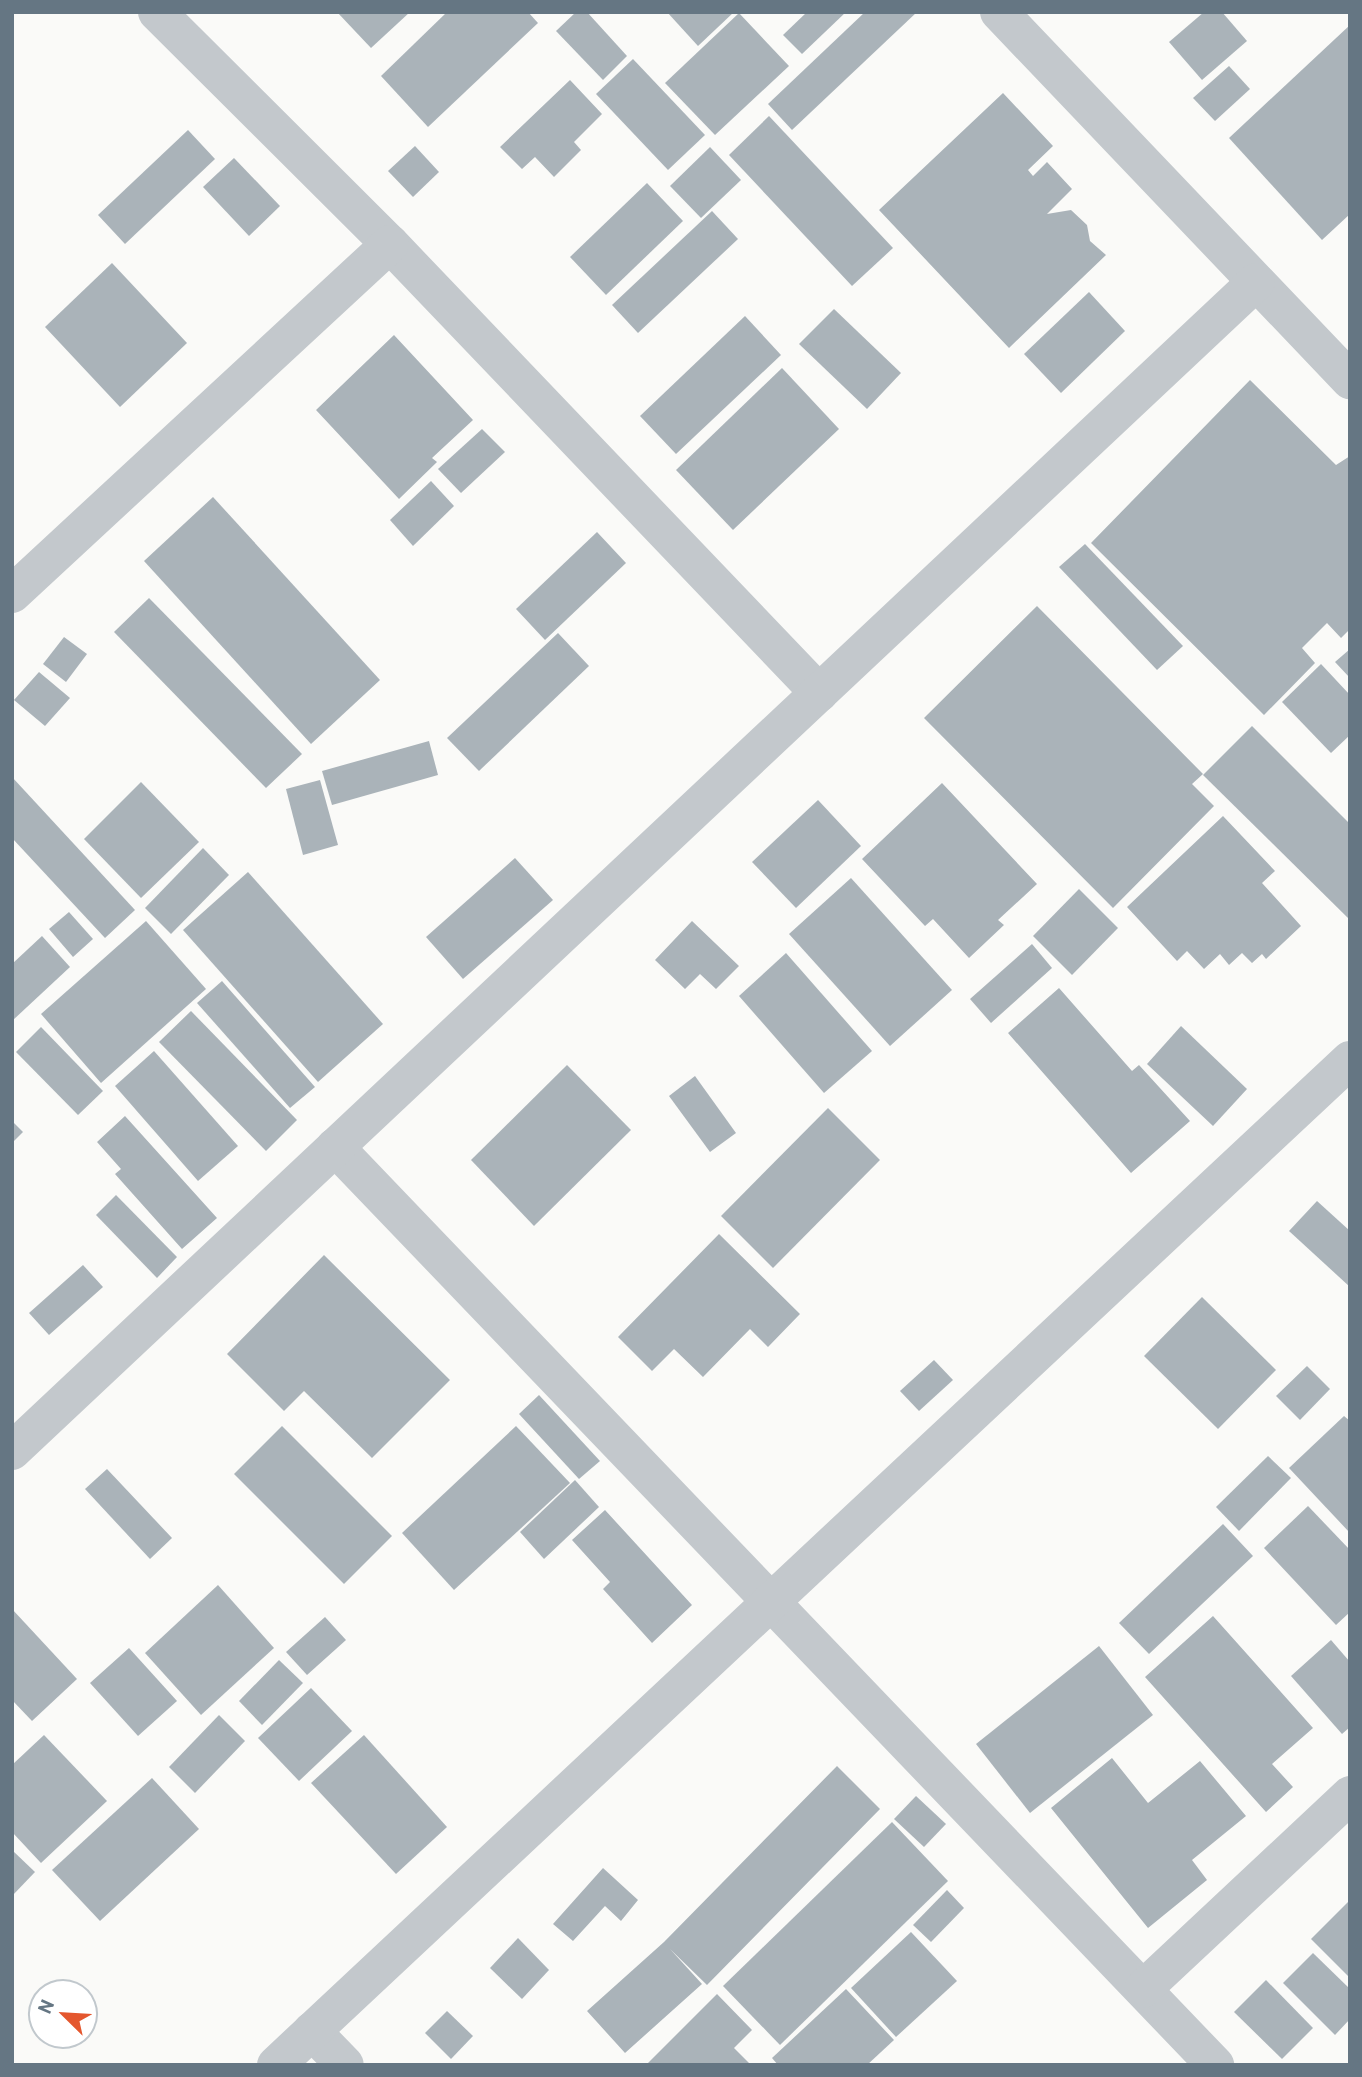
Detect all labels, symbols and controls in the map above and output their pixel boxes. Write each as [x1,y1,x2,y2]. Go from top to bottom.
north arrow [28,1979,98,2049]
text: N [32,1996,58,2017]

